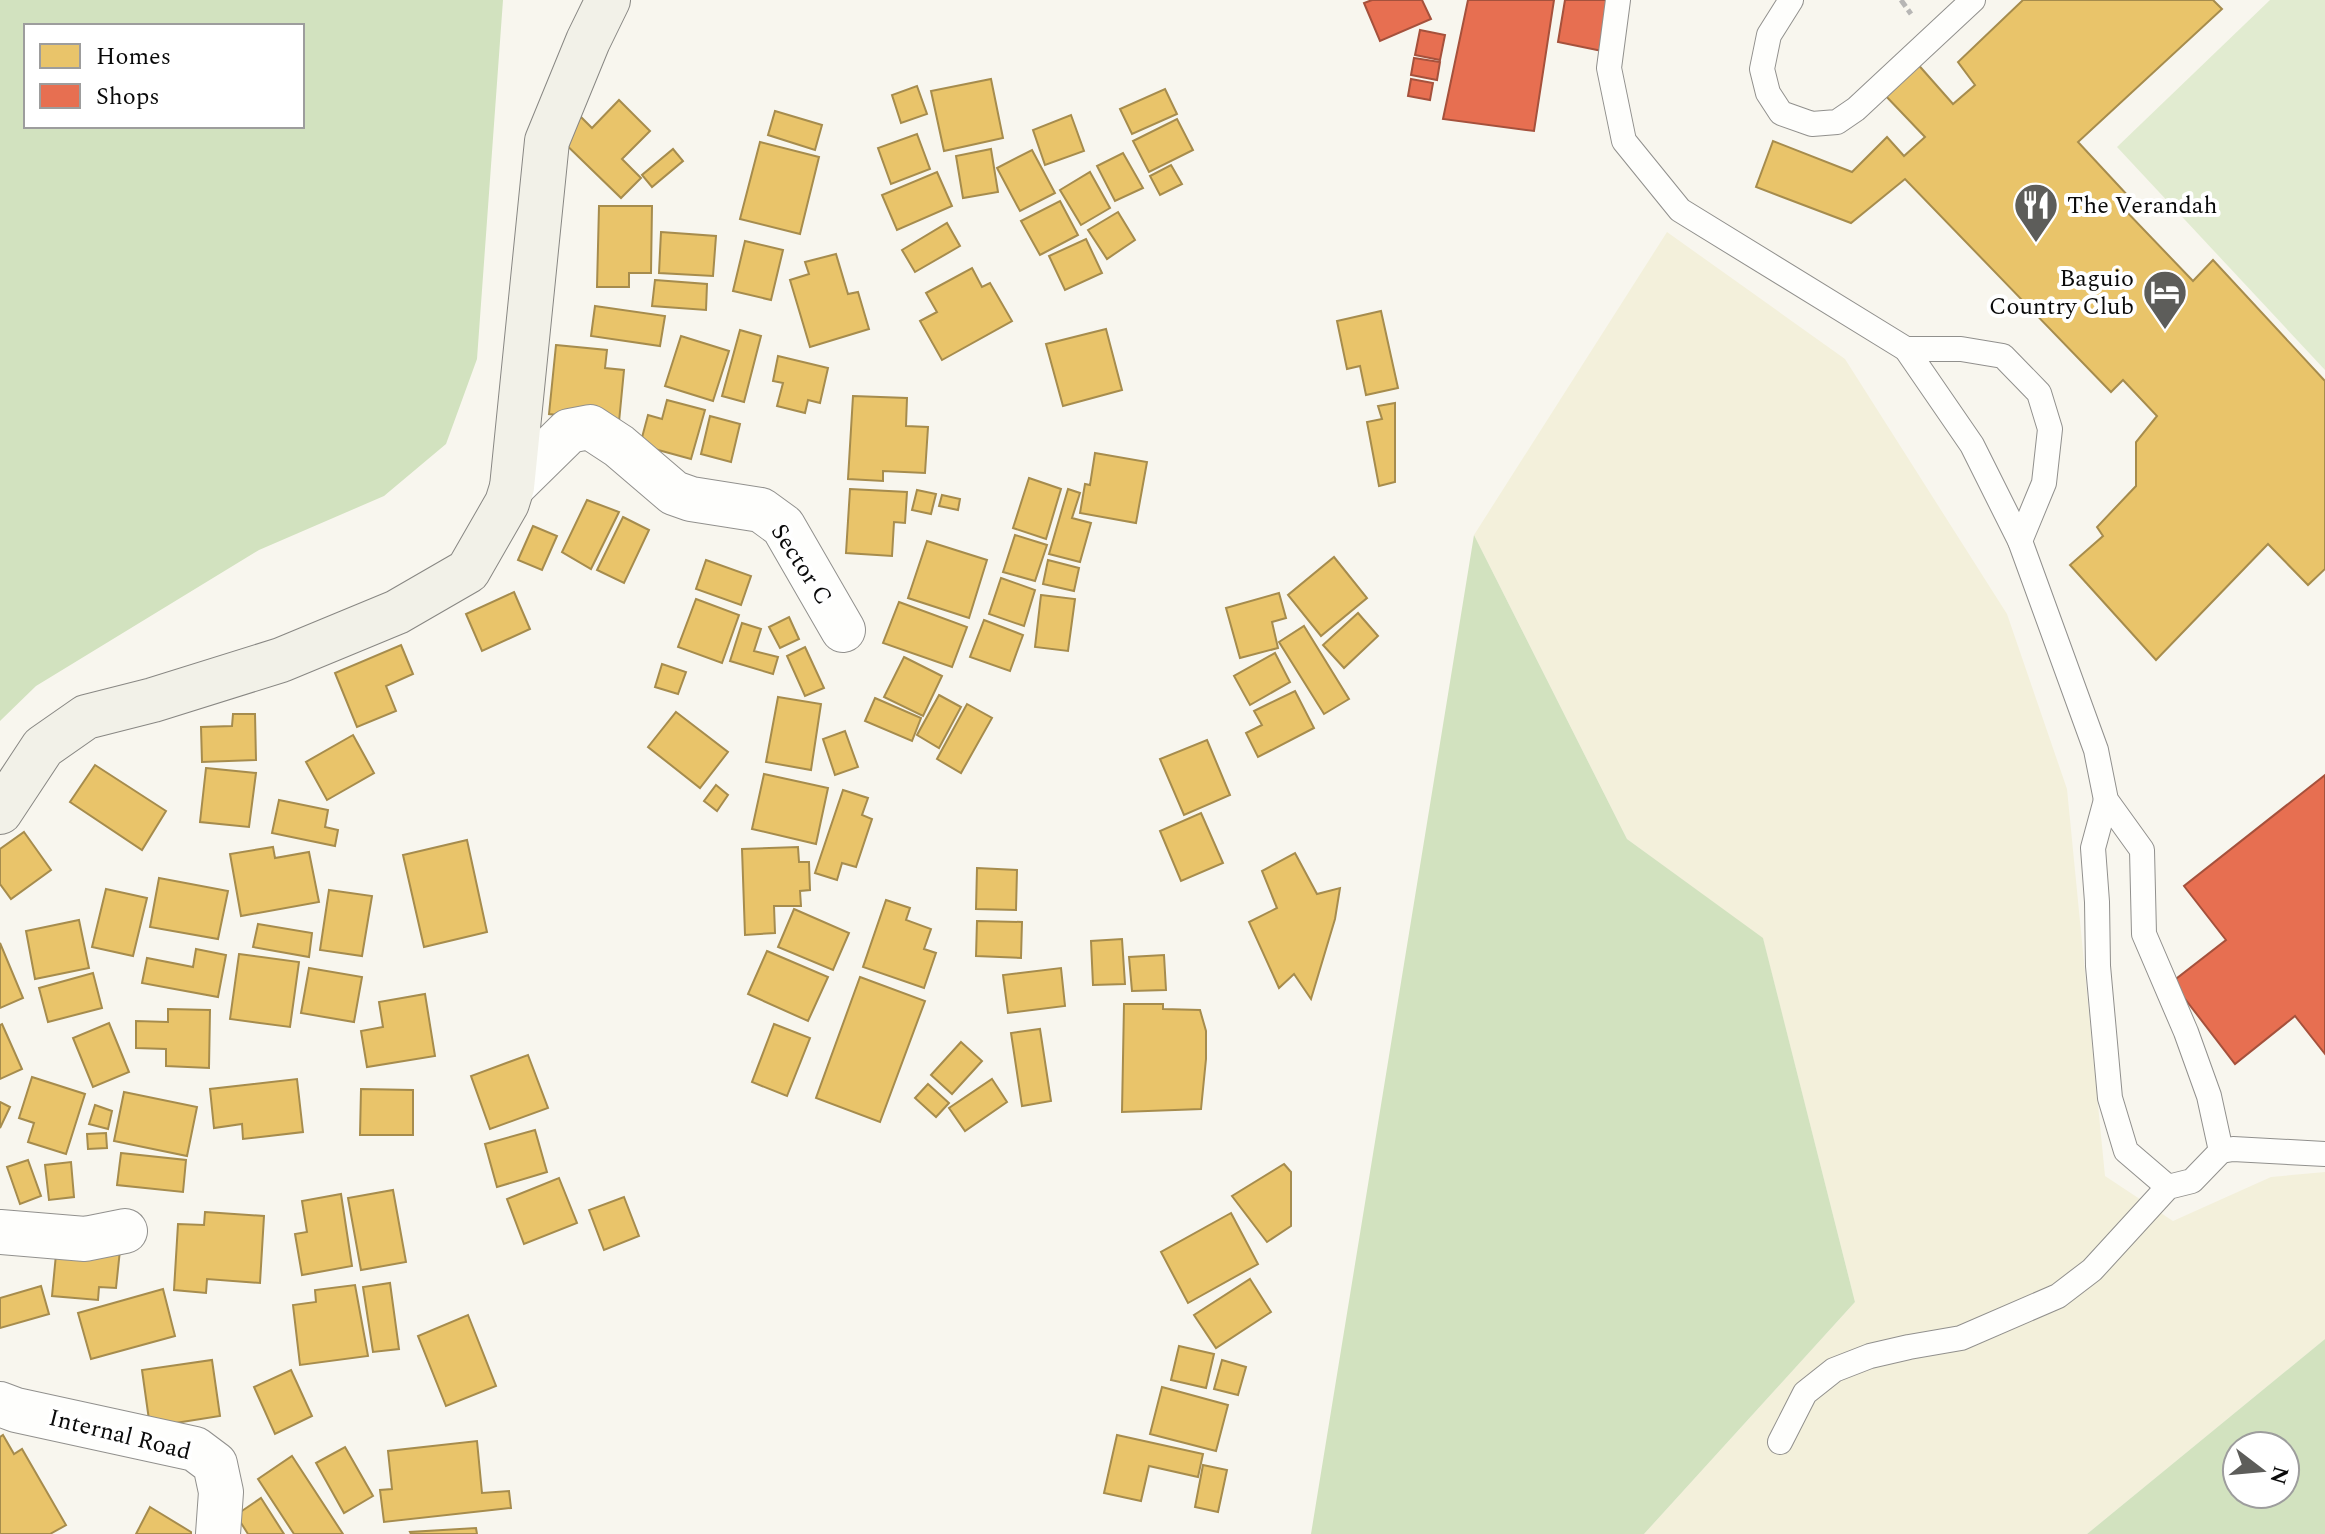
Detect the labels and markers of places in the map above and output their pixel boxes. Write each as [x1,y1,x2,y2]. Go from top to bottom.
restaurant icon: The Verandah [2012,181,2060,244]
place label: The Verandah [2067,188,2217,224]
place label: Baguio Country Club [1989,261,2134,325]
hotel icon: Baguio Country Club [2141,268,2189,331]

